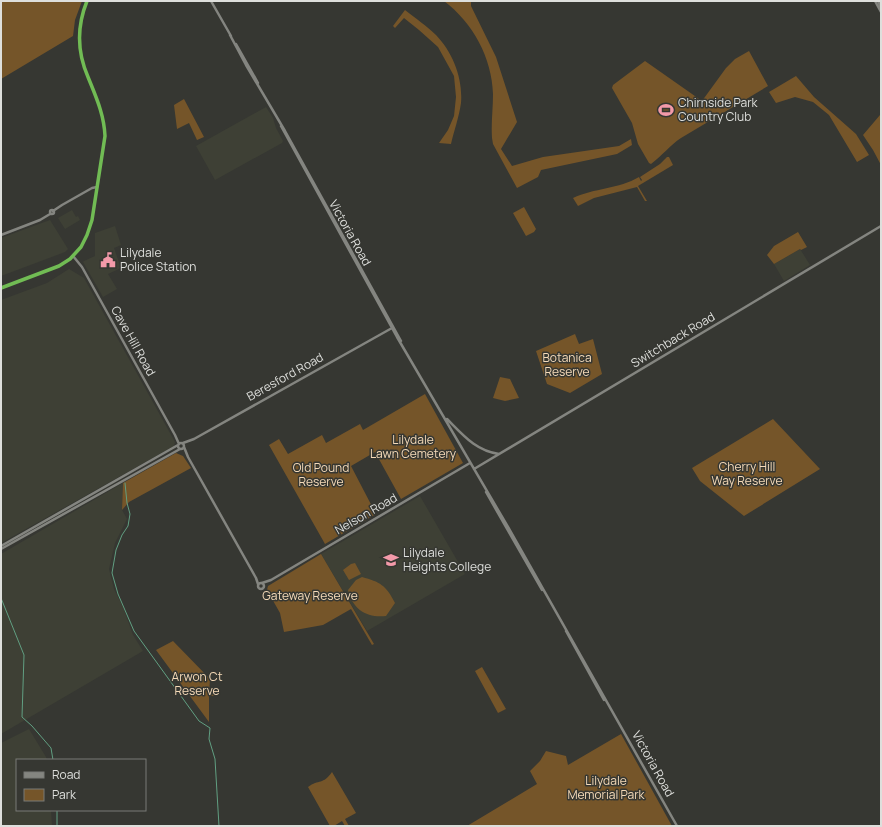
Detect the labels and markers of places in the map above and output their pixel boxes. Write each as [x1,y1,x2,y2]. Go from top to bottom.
place label: Chirnside Park Country Club [678,94,759,125]
sports icon: Chirnside Park Country Club [657,101,675,119]
place label: Lilydale Police Station [120,244,197,275]
public building icon: Lilydale Police Station [99,251,117,269]
place label: Lilydale Heights College [403,544,491,575]
school or university icon: Lilydale Heights College [382,551,400,569]

